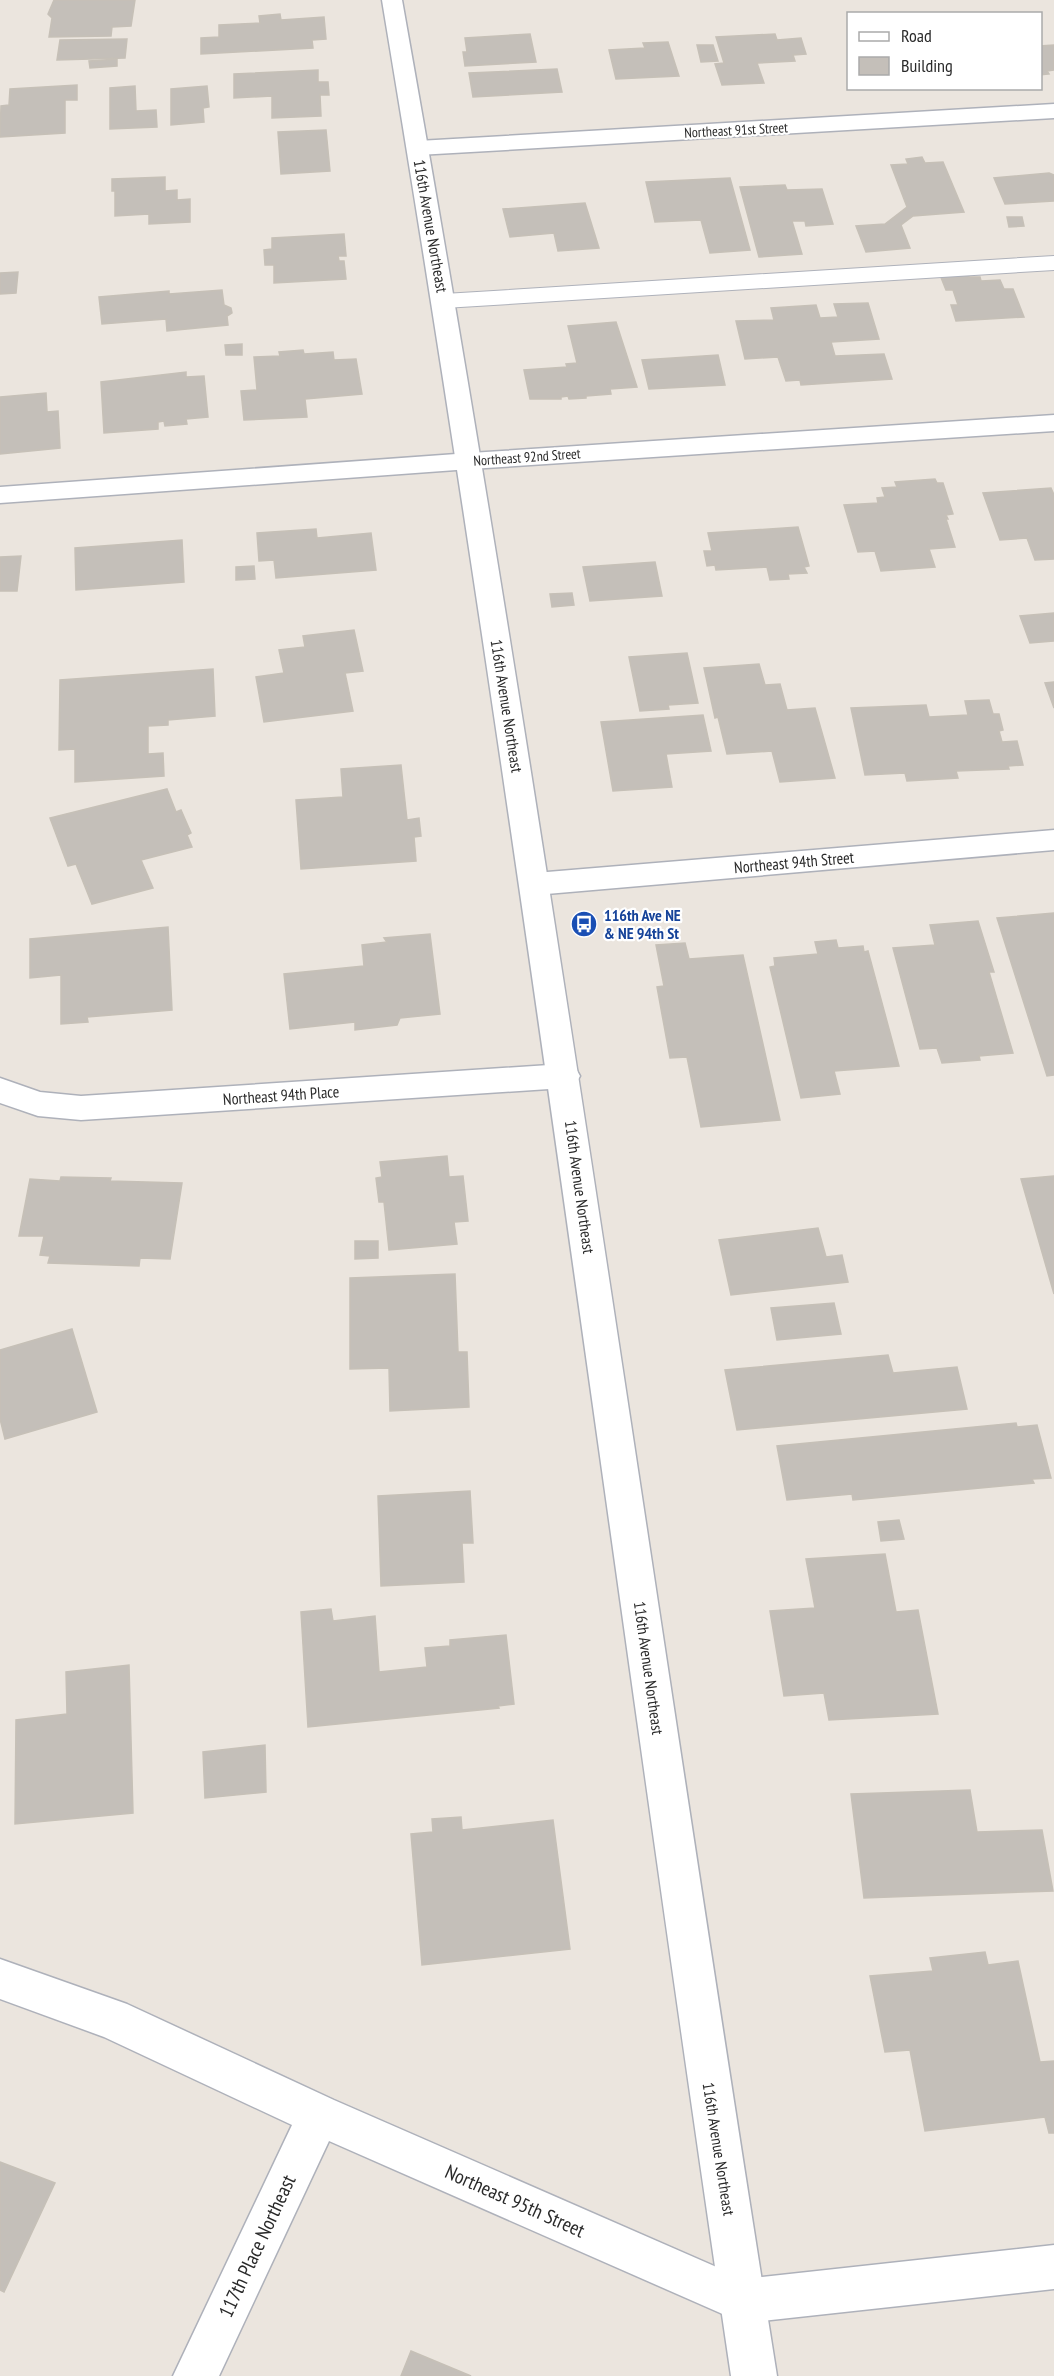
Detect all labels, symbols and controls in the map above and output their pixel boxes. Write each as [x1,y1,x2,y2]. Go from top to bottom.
legend [847,12,1042,90]
text: Road [901,24,932,47]
text: Building [901,54,953,77]
street label: Northeast 91st Street [684,118,788,142]
street label: 116th Avenue Northeast [409,158,453,295]
street label: Northeast 92nd Street [473,444,581,470]
street label: 116th Avenue Northeast [487,638,527,775]
street label: Northeast 94th Street [733,847,855,877]
place label: 116th Ave NE & NE 94th St [604,905,681,943]
bus stop icon: 116th Ave NE & NE 94th St [569,909,599,939]
street label: Northeast 94th Place [222,1081,340,1109]
street label: 116th Avenue Northeast [561,1119,599,1256]
street label: 116th Avenue Northeast [630,1600,668,1737]
street label: 116th Avenue Northeast [699,2081,739,2218]
street label: Northeast 95th Street [441,2159,589,2244]
street label: 117th Place Northeast [213,2170,302,2322]

